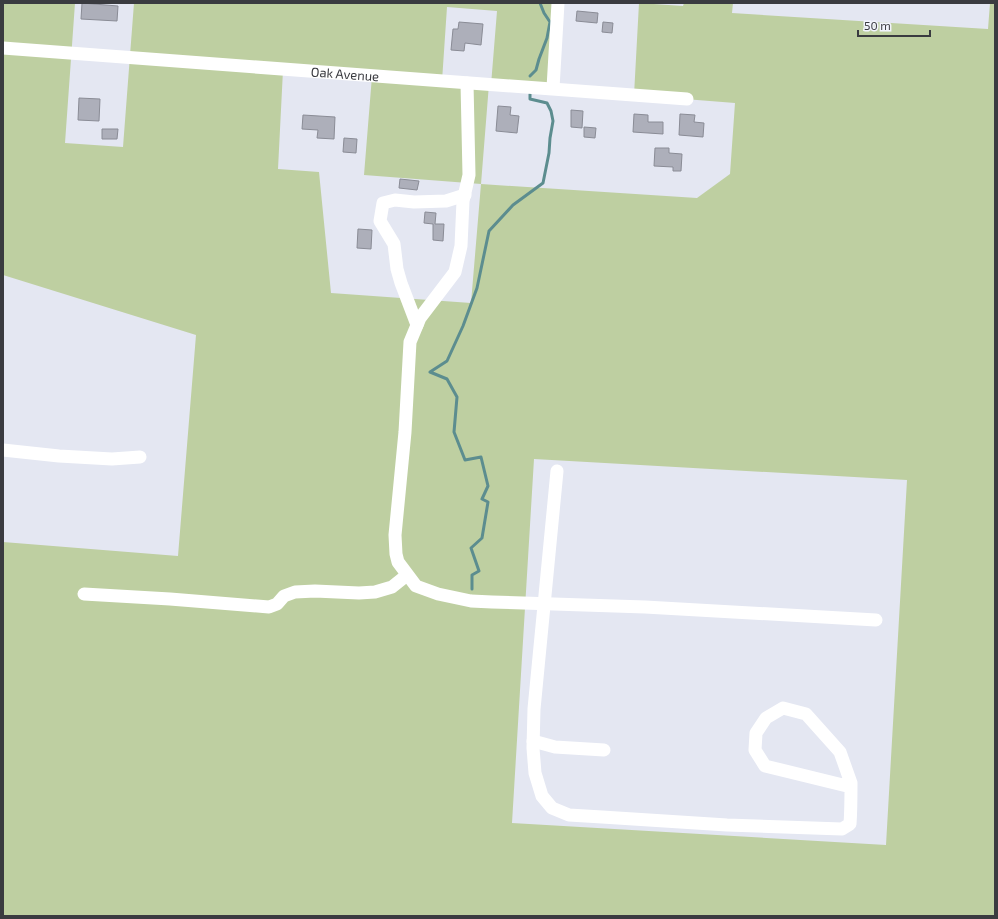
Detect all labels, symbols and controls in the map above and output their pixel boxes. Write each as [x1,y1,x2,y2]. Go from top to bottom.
scale bar [858,12,930,38]
text: 50 m [864,18,891,32]
street label: Oak Avenue [310,63,380,84]

